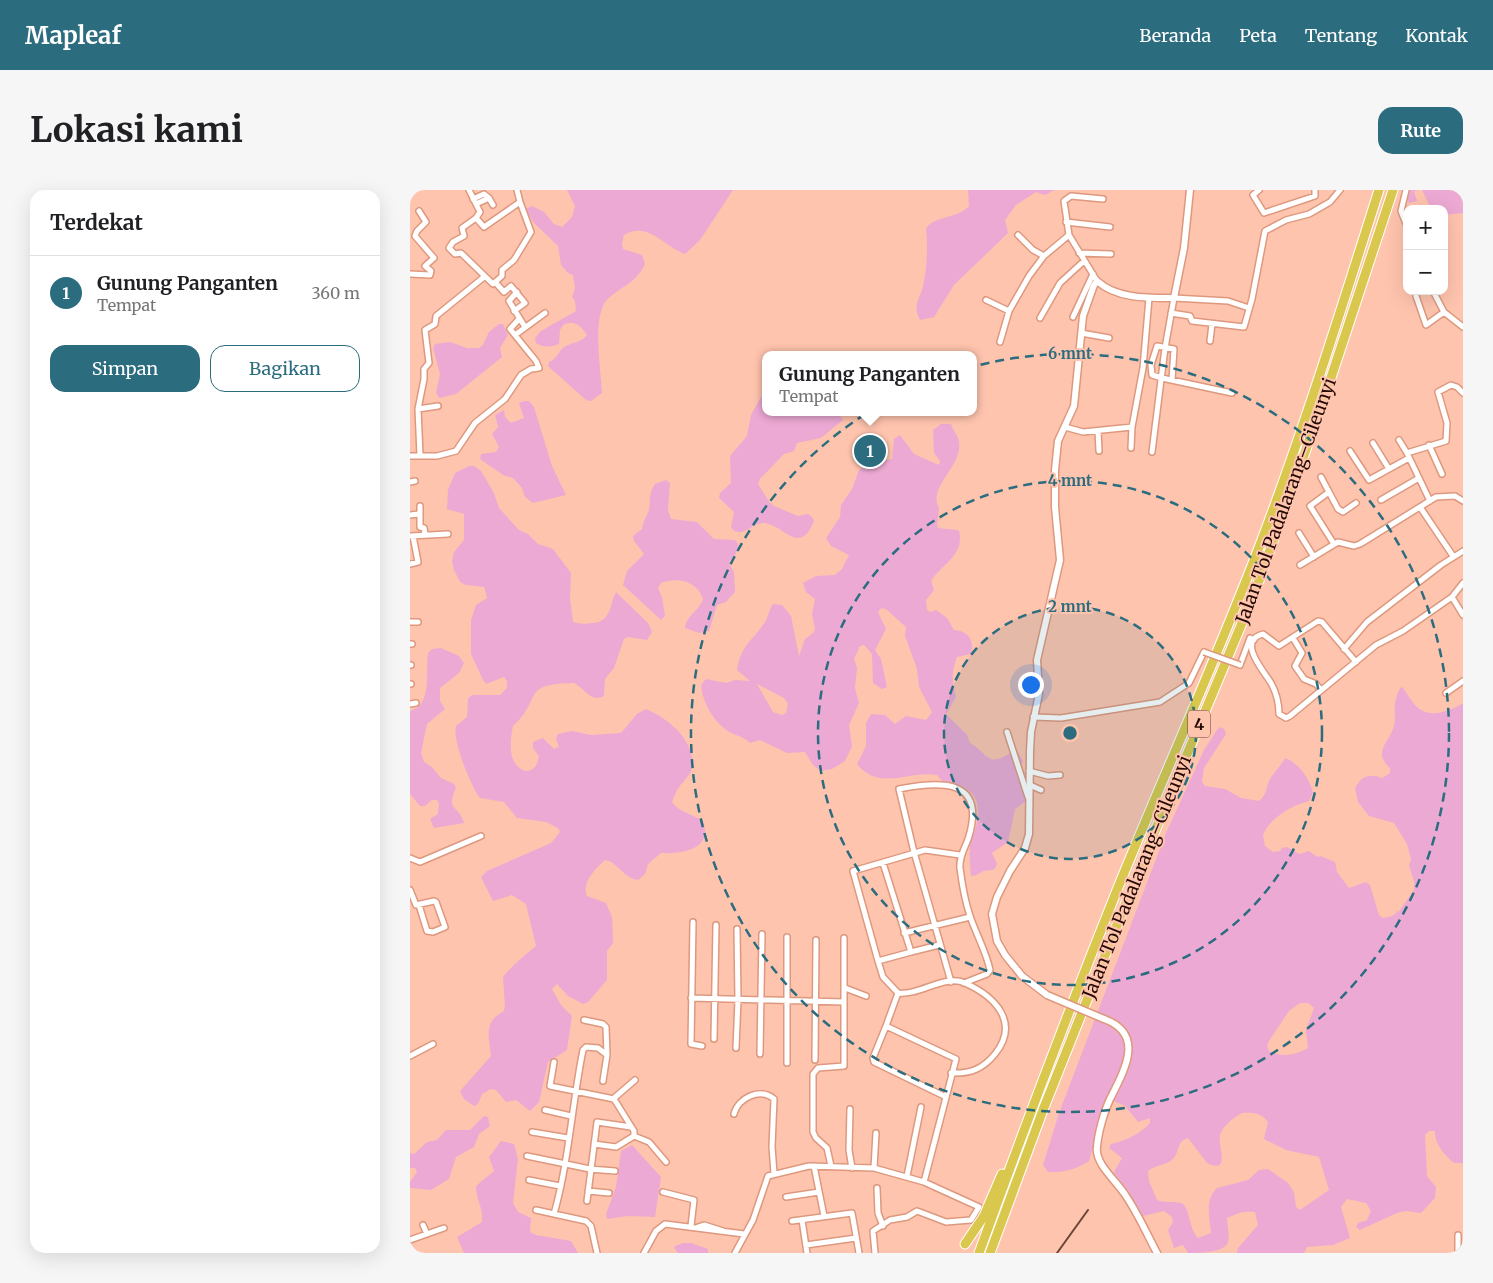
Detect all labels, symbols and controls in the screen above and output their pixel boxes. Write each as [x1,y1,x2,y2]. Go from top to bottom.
text: Mapleaf [25,20,121,51]
text: Beranda [1139,24,1211,47]
text: Peta [1239,24,1277,47]
text: Tentang [1305,24,1377,47]
text: Kontak [1405,24,1468,47]
button: Rute [1378,107,1463,154]
text: Lokasi kami [30,108,243,152]
map controls [1403,205,1448,295]
button: + [1403,205,1448,250]
text: Terdekat [50,209,143,236]
button: − [1403,250,1448,295]
text: Gunung Panganten [97,271,278,295]
text: 1 [62,283,70,303]
text: 360 m [311,283,360,303]
text: Tempat [97,295,156,315]
text: 6 mnt [1048,344,1092,363]
button: Simpan [50,345,200,392]
button: Bagikan [210,345,360,392]
popup [762,351,977,416]
text: Gunung Panganten [779,362,960,386]
street label: Jalan Tol Padalarang–Cileunyi [1230,374,1341,628]
text: Tempat [779,386,838,406]
pin: 1 [854,432,886,470]
text: 4 mnt [1048,471,1092,490]
text: 2 mnt [1048,597,1092,616]
your location [1018,672,1044,698]
road number: 4 [1188,710,1210,738]
centre of rings [1061,724,1079,742]
street label: Jalan Tol Padalarang–Cileunyi [1077,752,1196,1003]

